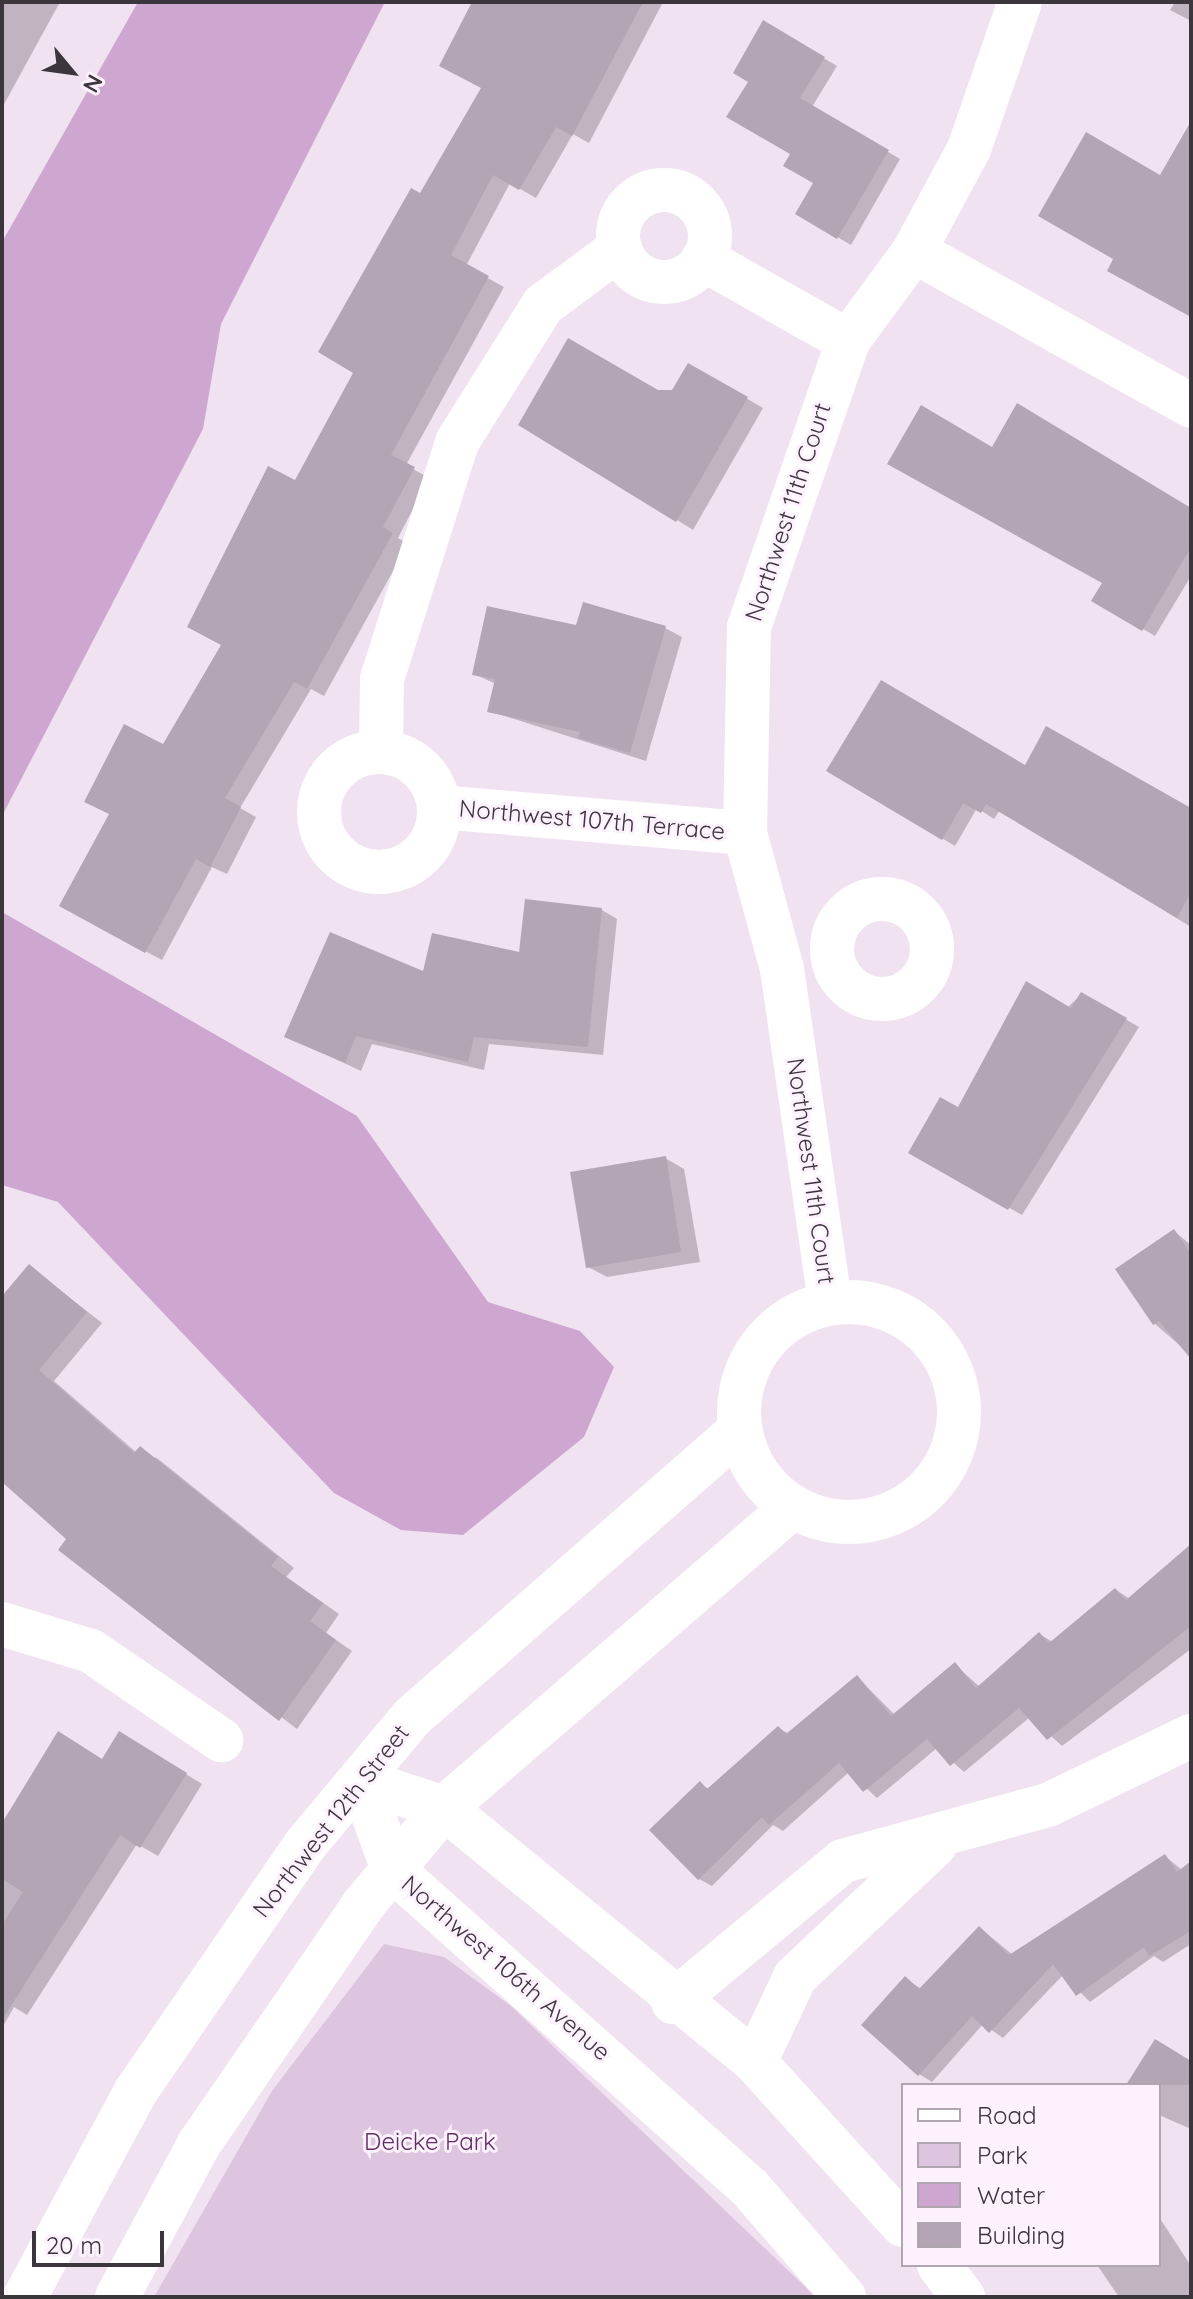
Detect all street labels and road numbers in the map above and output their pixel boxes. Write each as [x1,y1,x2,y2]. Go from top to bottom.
street label: Northwest 11th Court [739,399,837,625]
street label: Northwest 107th Terrace [458,794,726,846]
street label: Northwest 11th Court [781,1056,841,1286]
street label: Northwest 12th Street [247,1719,415,1923]
street label: Northwest 106th Avenue [396,1870,616,2066]

